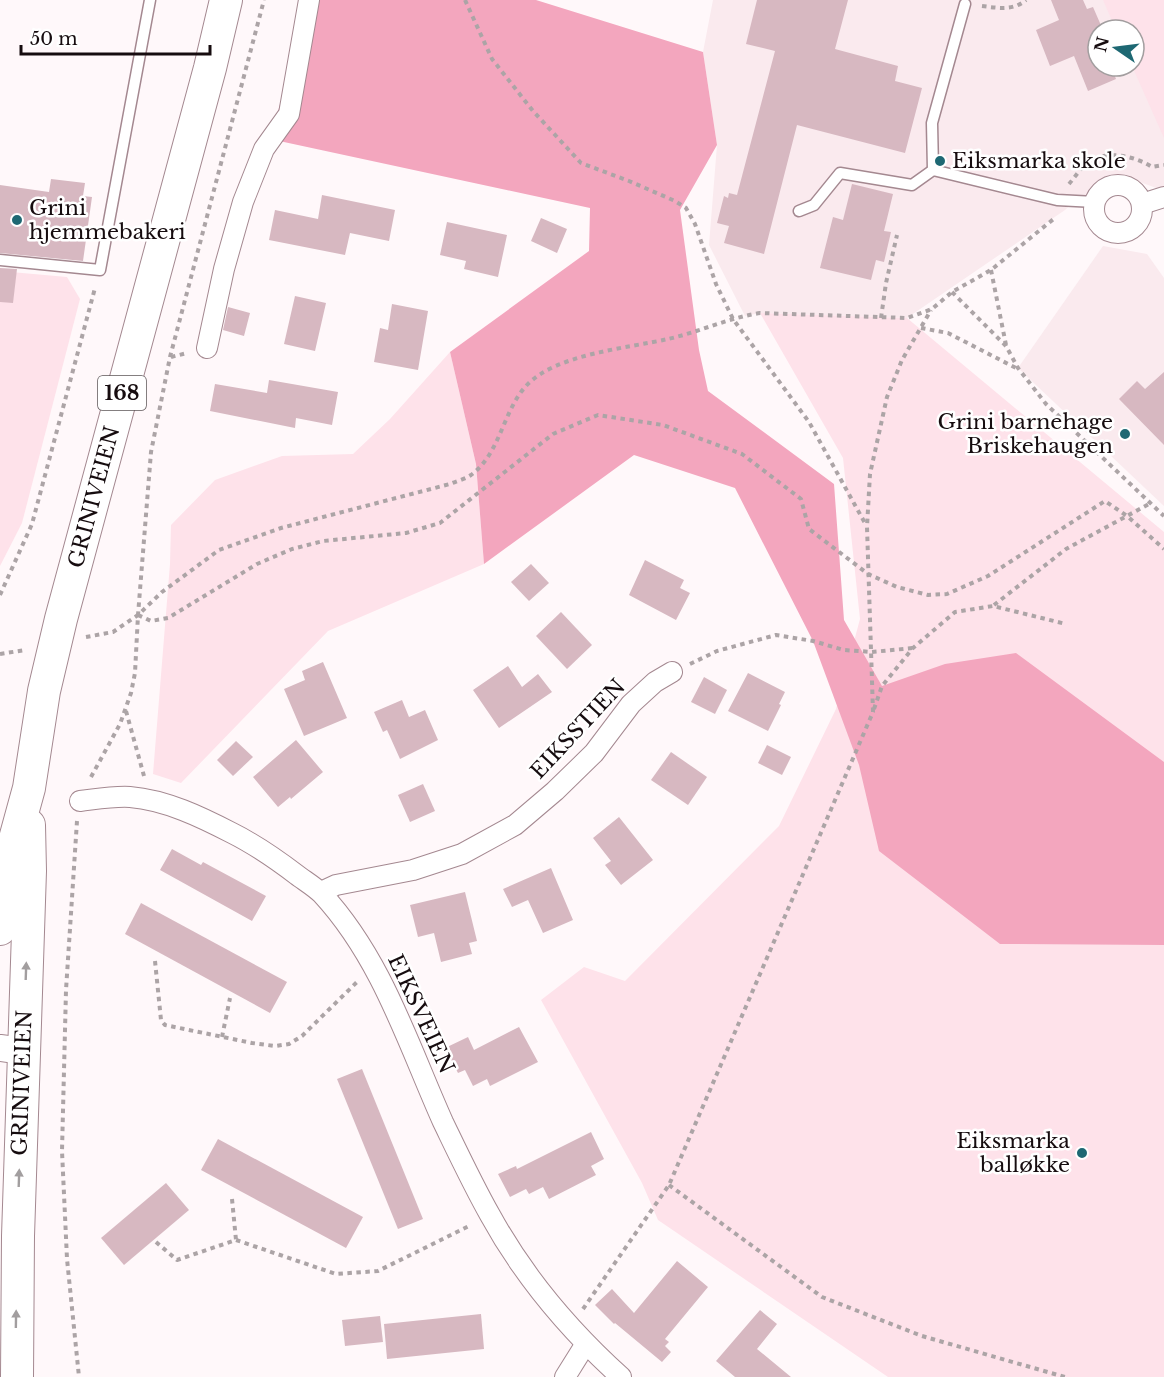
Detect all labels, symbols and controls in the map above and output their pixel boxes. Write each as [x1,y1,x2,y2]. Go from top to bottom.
scale bar [21,18,210,56]
north arrow [1086,18,1146,78]
text: 50 m [30,28,78,50]
text: N [1090,35,1113,54]
place label: Eiksmarka skole [952,148,1126,174]
marker: Eiksmarka skole [933,154,947,168]
place label: Grini hjemmebakeri [29,195,186,245]
marker: Grini hjemmebakeri [10,213,24,227]
road number: 168 [98,376,146,410]
place label: Grini barnehage Briskehaugen [937,409,1113,459]
street label: GRINIVEIEN [63,423,125,571]
marker: Grini barnehage Briskehaugen [1118,427,1132,441]
street label: EIKSSTIEN [525,674,631,784]
street label: EIKSVEIEN [382,950,460,1078]
one-way arrow [21,962,31,981]
street label: GRINIVEIEN [6,1010,38,1156]
place label: Eiksmarka balløkke [956,1128,1070,1178]
marker: Eiksmarka balløkke [1075,1146,1089,1160]
one-way arrow [15,1168,24,1187]
one-way arrow [11,1309,21,1328]

